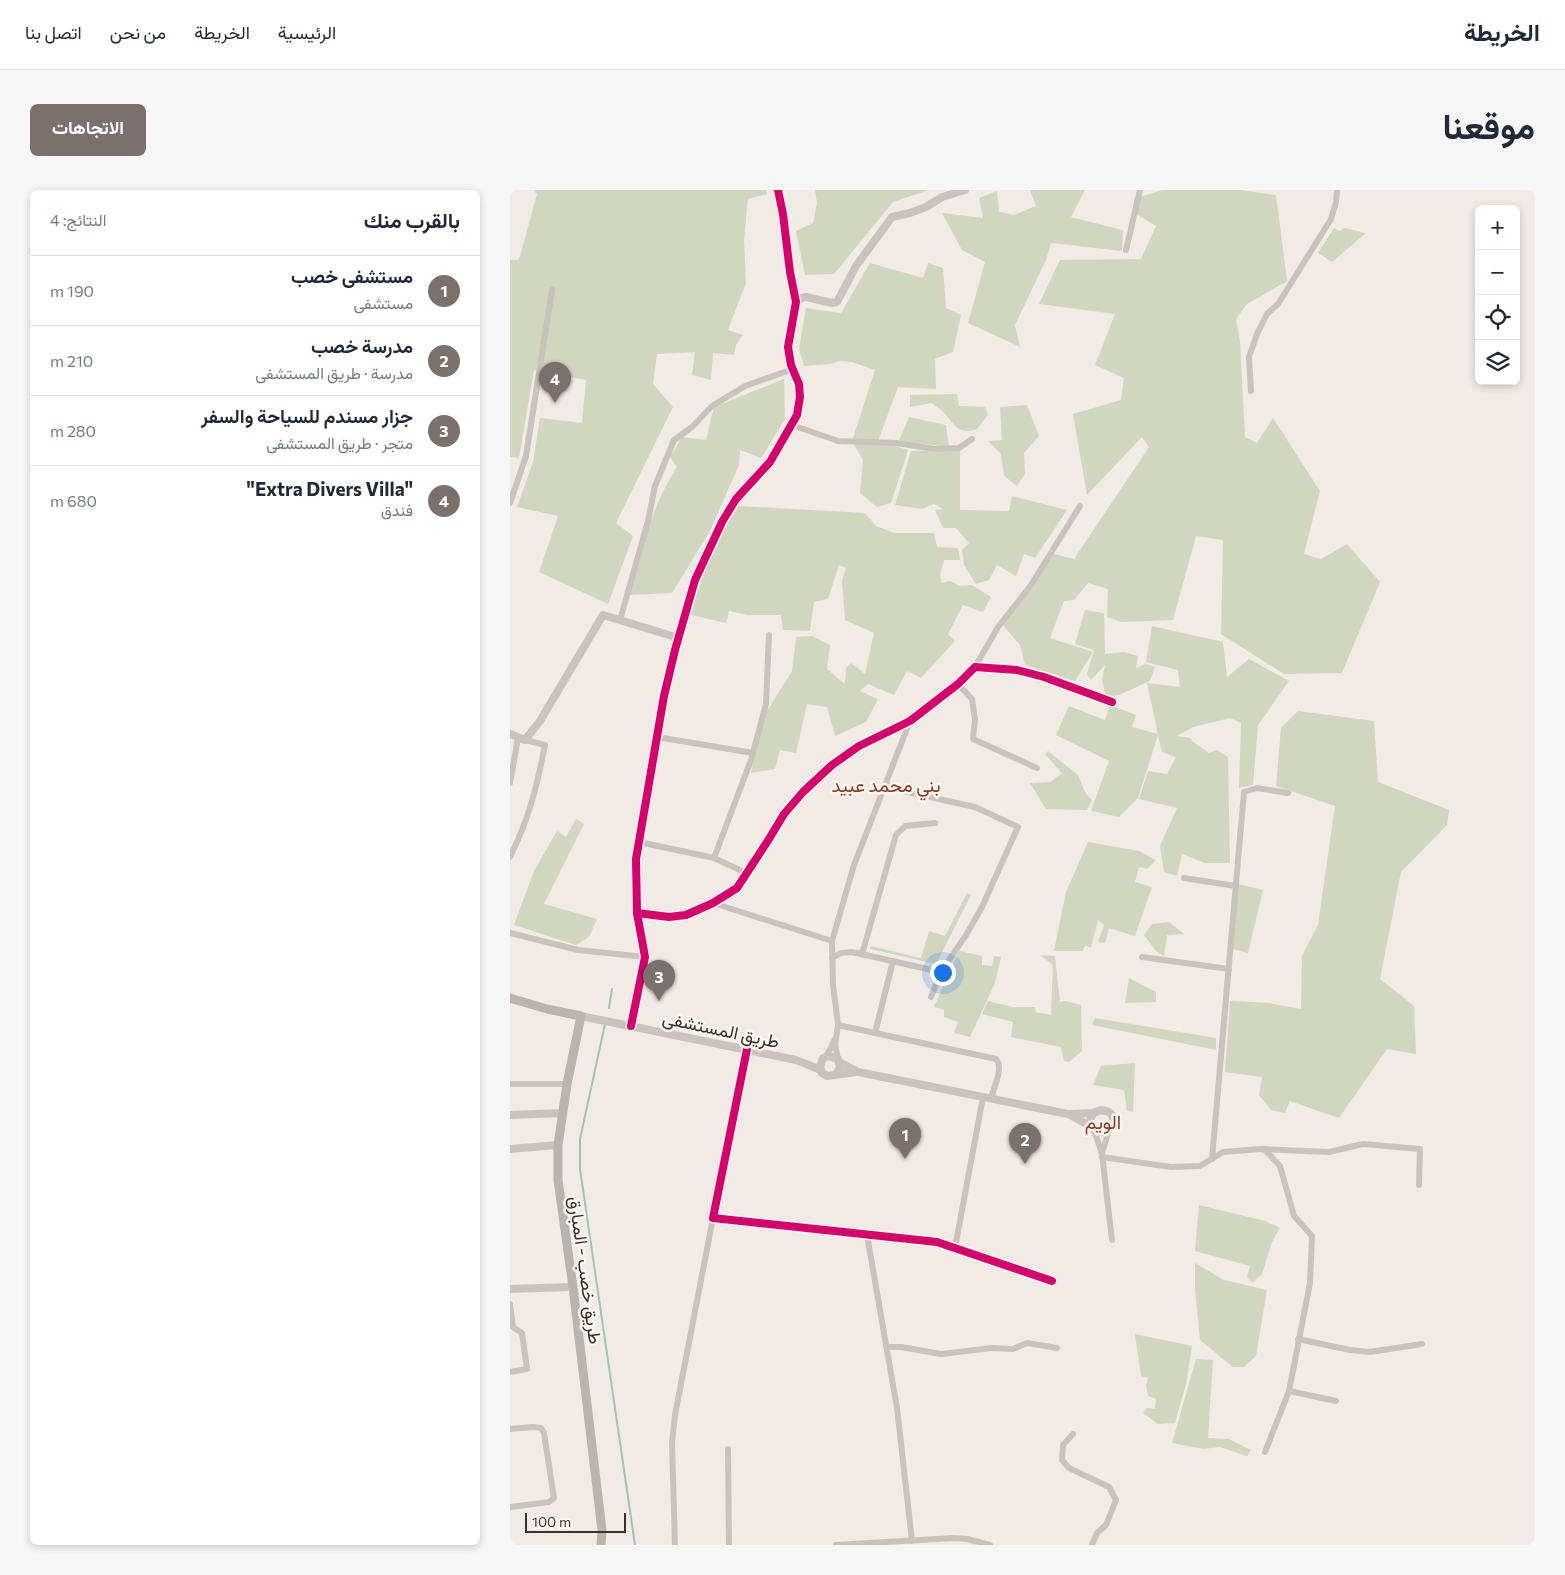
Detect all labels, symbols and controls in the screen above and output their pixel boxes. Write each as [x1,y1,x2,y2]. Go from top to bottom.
text: الخريطة [1464,17,1540,46]
text: اتصل بنا [25,21,82,43]
text: من نحن [110,21,166,43]
text: الخريطة [194,21,250,43]
text: الرئيسية [278,21,336,43]
text: موقعنا [1442,103,1535,146]
button: الاتجاهات [30,104,146,156]
map controls [1475,205,1520,385]
button: + [1475,205,1520,250]
text: بالقرب منك [364,207,460,232]
text: النتائج: 4 [50,210,106,229]
button: − [1475,250,1520,295]
text: مستشفى خصب [291,264,413,287]
text: 190 m [50,281,94,300]
text: 1 [440,281,448,300]
text: مستشفى [353,293,413,312]
button: locate [1475,295,1520,340]
text: مدرسة خصب [311,334,413,357]
button: layers [1475,340,1520,385]
text: 210 m [50,351,93,370]
text: 2 [439,351,449,370]
pin: 4 [539,362,571,403]
text: مدرسة · طريق المستشفى [255,363,413,382]
text: جزار مسندم للسياحة والسفر [201,404,413,427]
text: 280 m [50,421,96,440]
text: 3 [439,421,449,440]
text: متجر · طريق المستشفى [266,433,413,452]
text: "Extra Divers Villa" [247,477,413,500]
text: 680 m [50,491,97,510]
text: 4 [439,491,449,510]
text: فندق [381,500,413,519]
district label: بني محمد عبيد [831,773,941,801]
pin: 3 [643,960,675,1001]
your location [930,960,956,986]
street label: طريق المستشفى [660,1006,781,1053]
district label: الويم [1085,1110,1121,1135]
pin: 1 [889,1118,921,1159]
pin: 2 [1009,1123,1041,1164]
street label: طريق خصب - المبارق [564,1195,607,1345]
scale bar [525,1510,626,1533]
text: 100 m [532,1513,571,1530]

